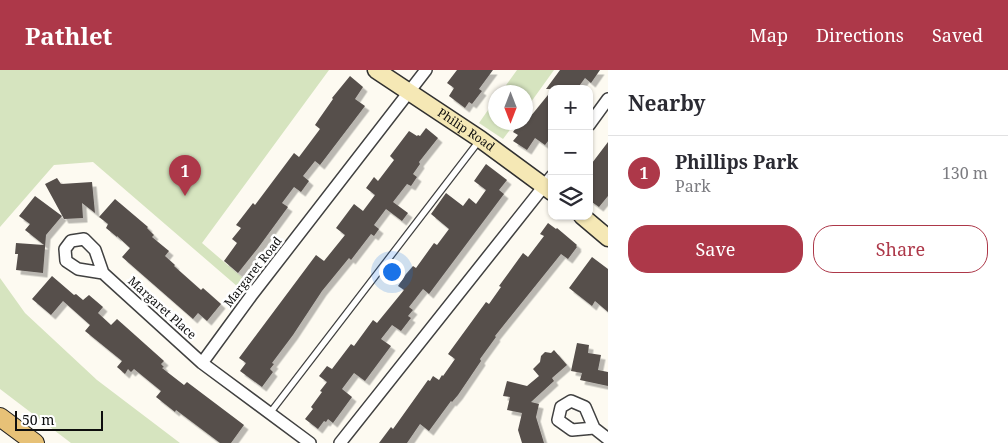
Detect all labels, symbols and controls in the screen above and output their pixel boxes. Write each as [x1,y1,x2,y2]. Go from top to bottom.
text: Pathlet [25,19,112,52]
text: Map [750,23,788,47]
text: Directions [816,23,904,47]
text: Saved [932,23,983,47]
north arrow [488,85,533,130]
map controls [548,85,593,220]
button: + [548,85,593,130]
text: Nearby [628,89,706,117]
street label: Philip Road [434,104,499,155]
button: − [548,130,593,175]
text: Phillips Park [675,149,798,175]
pin: 1 [169,155,201,196]
text: 1 [639,162,649,184]
text: 130 m [942,162,988,184]
button: layers [548,175,593,220]
text: Park [675,175,711,197]
button: Save [628,225,803,273]
button: Share [813,225,988,273]
street label: Margaret Road [220,232,286,311]
your location [379,259,405,285]
street label: Margaret Place [125,272,200,343]
scale bar [15,408,102,431]
text: 50 m [22,410,55,429]

